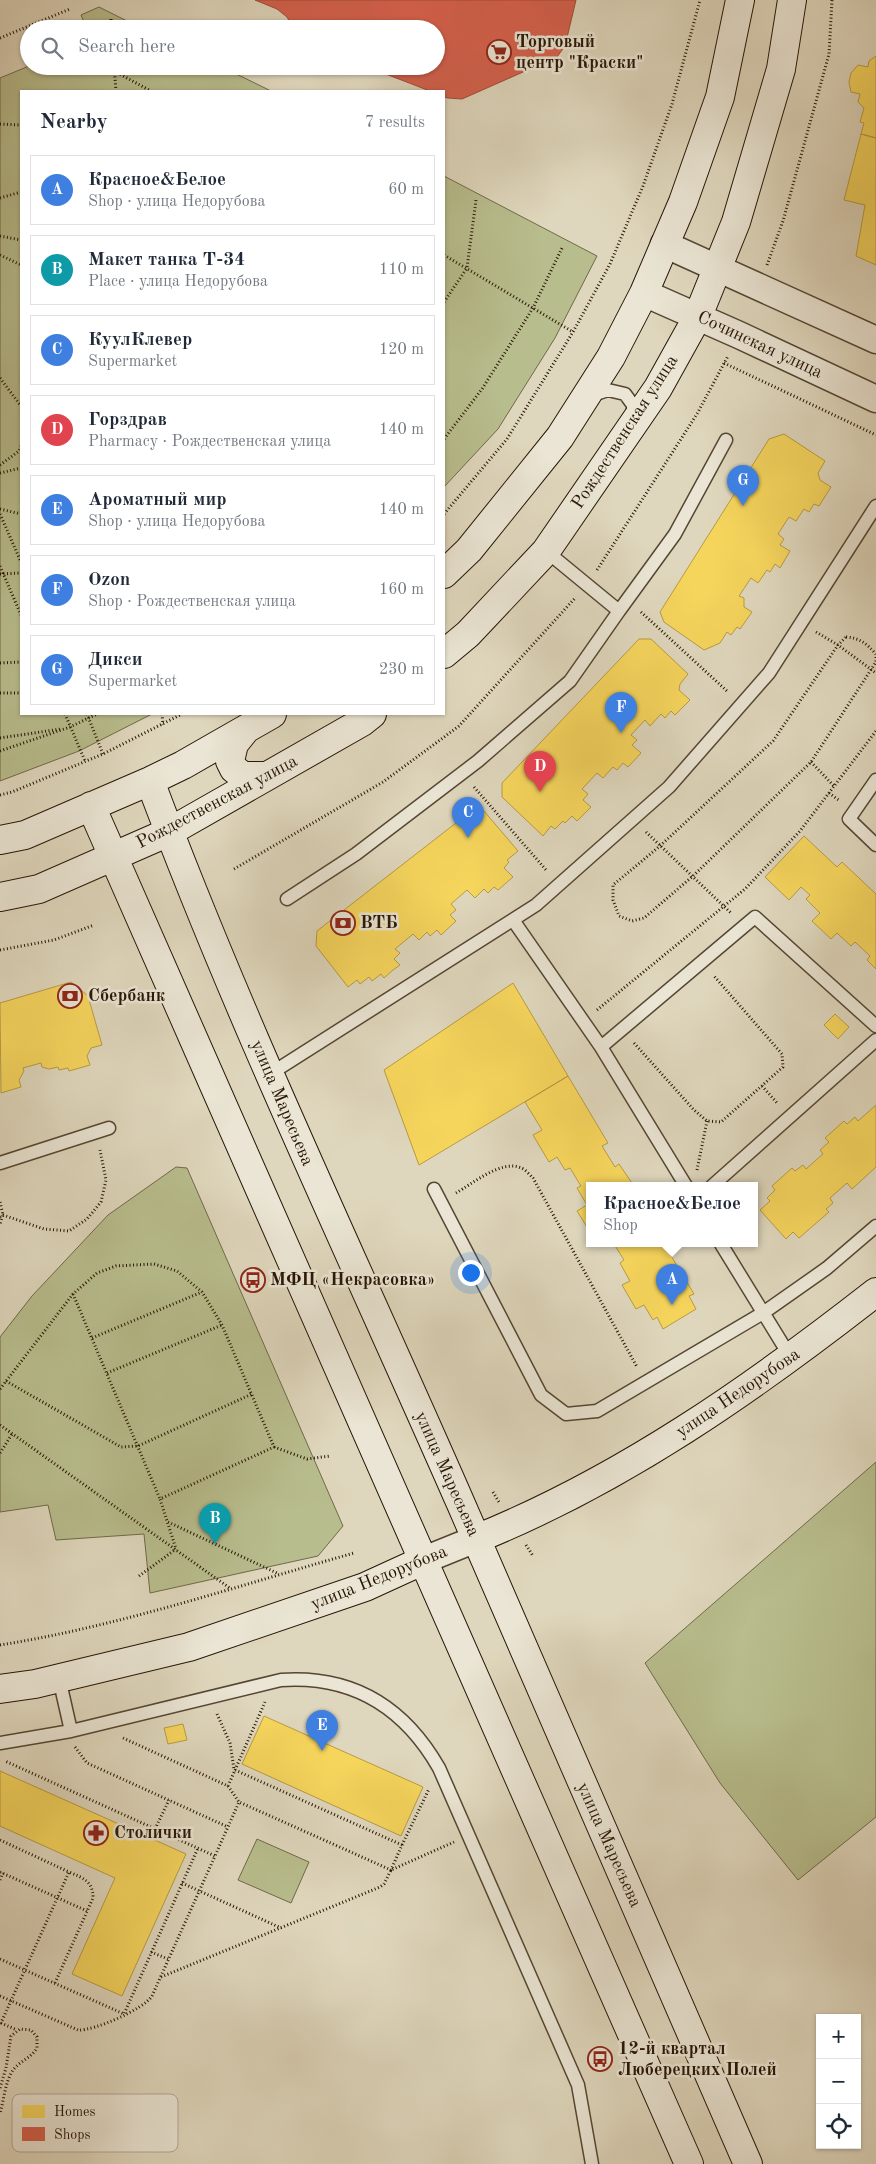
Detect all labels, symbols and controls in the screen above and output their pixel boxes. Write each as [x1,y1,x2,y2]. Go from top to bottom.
search box [20,20,445,75]
place label: Торговый центр "Краски" [516,33,643,72]
icon: search [38,34,66,62]
text: Search here [78,38,175,57]
supermarket icon: Торговый центр "Краски" [486,39,512,65]
text: Nearby [40,112,108,133]
text: 7 results [365,115,425,131]
text: Красное&Белое [88,171,226,190]
text: A [51,182,63,198]
text: 60 m [388,182,424,198]
text: Shop · улица Недорубова [88,194,265,210]
text: Макет танка Т-34 [88,251,245,270]
text: B [51,262,63,278]
text: 110 m [379,262,424,278]
text: Place · улица Недорубова [88,274,268,290]
street label: Сочинская улица [695,308,825,382]
text: КуулКлевер [88,331,192,350]
text: C [52,342,62,358]
text: 120 m [379,342,424,358]
street label: Рождественская улица [569,352,681,512]
text: Supermarket [88,354,177,370]
text: Горздрав [88,411,167,430]
text: D [51,422,63,438]
text: 140 m [379,422,424,438]
text: Pharmacy · Рождественская улица [88,434,331,450]
pin: G [727,465,759,506]
text: Ароматный мир [88,491,227,510]
text: E [51,502,63,518]
text: 140 m [379,502,424,518]
text: Shop · улица Недорубова [88,514,265,530]
text: Ozon [88,571,130,590]
text: F [52,582,62,598]
text: 160 m [379,582,424,598]
text: Shop · Рождественская улица [88,594,296,610]
text: Дикси [88,651,143,670]
text: G [51,662,63,678]
text: 230 m [379,662,424,678]
text: Supermarket [88,674,177,690]
pin: F [605,692,637,733]
pin: D [524,751,556,792]
street label: Рождественская улица [134,752,301,852]
pin: C [452,797,484,838]
bank icon: ВТБ [330,910,356,936]
place label: ВТБ [360,914,398,932]
bank icon: Сбербанк [57,983,83,1009]
place label: Сбербанк [88,987,166,1005]
street label: улица Маресьева [247,1037,317,1169]
popup [586,1182,758,1247]
text: Красное&Белое [603,1195,741,1214]
text: Shop [603,1218,638,1234]
your location [458,1260,484,1286]
pin: A [656,1264,688,1305]
bus stop icon: МФЦ «Некрасовка» [240,1267,266,1293]
place label: МФЦ «Некрасовка» [270,1271,435,1289]
street label: улица Недорубова [673,1345,803,1441]
street label: улица Маресьева [411,1409,483,1539]
pin: B [199,1503,231,1544]
street label: улица Недорубова [308,1542,450,1614]
pin: E [306,1710,338,1751]
street label: улица Маресьева [573,1780,645,1910]
pharmacy icon: Столички [83,1820,109,1846]
place label: Столички [114,1824,192,1842]
map controls [816,2014,861,2149]
button: + [816,2014,861,2059]
place label: 12-й квартал Люберецких Полей [618,2040,777,2079]
bus stop icon: 12-й квартал Люберецких Полей [587,2046,613,2072]
button: − [816,2059,861,2104]
legend [12,2094,178,2152]
button: locate [816,2104,861,2149]
text: Homes [54,2105,96,2119]
text: Shops [54,2128,91,2142]

